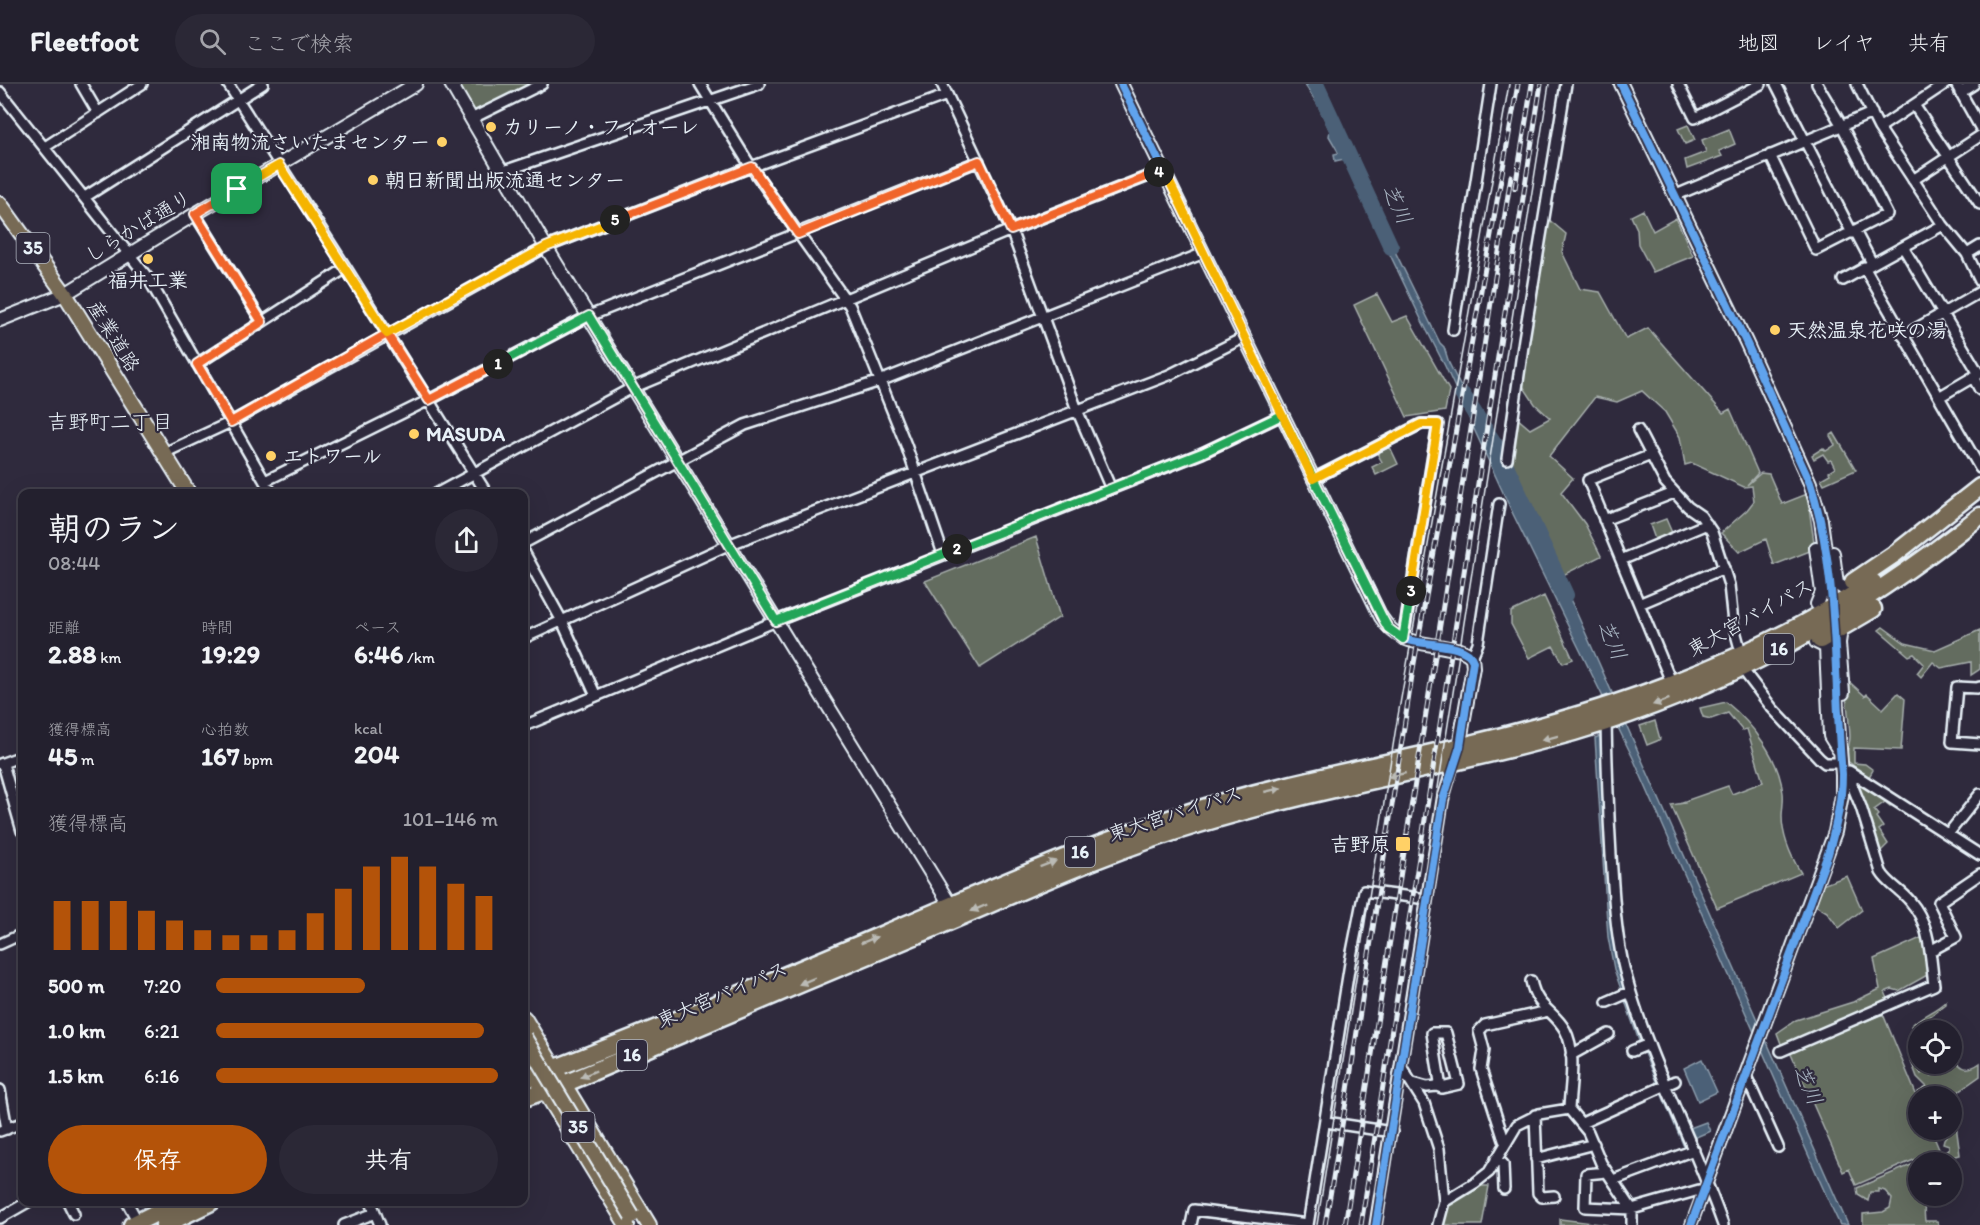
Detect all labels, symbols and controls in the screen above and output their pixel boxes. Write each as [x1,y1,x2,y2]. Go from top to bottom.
search box [175,14,595,68]
text: Fleetfoot [30,24,139,58]
icon: search [196,25,229,58]
text: ここで検索 [244,30,354,57]
text: 地図 [1738,30,1780,55]
text: レイヤ [1813,30,1875,55]
text: 共有 [1908,30,1950,55]
place label: カリーノ・フィオーレ [503,115,699,139]
marker: カリーノ・フィオーレ [484,120,498,134]
place label: 湘南物流さいたまセンター [190,130,430,154]
marker: 湘南物流さいたまセンター [435,135,449,149]
pin: 4 [1144,157,1174,187]
text: 4 [1154,162,1164,181]
pin [211,163,262,214]
place label: 朝日新聞出版流通センター [385,168,625,192]
icon: arrive [220,172,253,205]
marker: 朝日新聞出版流通センター [366,173,380,187]
water label: 芝川 [1377,179,1418,228]
street label: しらかば通り [80,185,196,267]
pin: 5 [600,205,630,235]
text: 5 [611,210,619,229]
road number: 35 [16,233,50,263]
marker: 福井工業 [141,252,155,266]
place label: 福井工業 [108,268,188,292]
street label: 産業道路 [83,296,145,376]
place label: 天然温泉花咲の湯 [1787,318,1947,342]
marker: 天然温泉花咲の湯 [1768,323,1782,337]
pin: 1 [483,349,513,379]
text: 1 [494,354,502,373]
district label: 吉野町二丁目 [47,409,173,434]
place label: MASUDA [426,422,505,446]
marker: MASUDA [407,427,421,441]
place label: エトワール [283,444,382,468]
marker: エトワール [264,449,278,463]
text: 朝のラン [48,509,180,548]
button: share [435,509,498,572]
pin: 2 [942,534,972,564]
text: 2 [953,539,961,558]
text: 08:44 [48,551,100,575]
street label: 東大宮バイパス [1683,573,1817,661]
pin: 3 [1396,576,1426,606]
text: 3 [1407,581,1415,600]
water label: 芝川 [1592,616,1632,664]
text: 距離 [48,618,80,637]
text: 時間 [201,618,233,637]
text: ペース [354,618,401,637]
road number: 16 [1764,634,1794,664]
text: 2.88 [48,638,97,670]
text: 19:29 [201,638,260,670]
text: 6:46 [354,638,404,670]
text: km [97,648,121,667]
text: /km [404,648,435,667]
one-way arrow [1652,698,1670,707]
text: kcal [354,719,382,738]
text: 獲得標高 [48,720,112,739]
text: 心拍数 [201,720,249,739]
one-way arrow [1541,734,1559,743]
text: 204 [354,738,399,770]
text: 45 [48,740,77,772]
text: 167 [201,740,240,772]
text: m [77,750,94,769]
text: bpm [240,750,273,769]
one-way arrow [1387,771,1406,780]
street label: 東大宮バイパス [1105,780,1245,846]
one-way arrow [1264,784,1282,794]
text: 101–146 m [403,807,498,831]
text: 獲得標高 [48,811,128,835]
place label: 吉野原 [1330,832,1390,856]
marker: 吉野原 [1394,835,1412,853]
road number: 16 [1065,837,1095,867]
one-way arrow [1040,859,1058,869]
one-way arrow [970,903,988,913]
one-way arrow [860,935,878,945]
street label: 東大宮バイパス [653,956,791,1032]
text: 500 m [48,974,104,998]
text: 7:20 [144,974,182,998]
one-way arrow [798,977,816,986]
text: 1.0 km [48,1019,105,1043]
text: 6:21 [144,1019,179,1043]
map controls [1908,1020,1962,1206]
button: locate [1908,1020,1962,1074]
road number: 16 [617,1040,647,1070]
water label: 芝川 [1788,1061,1828,1109]
text: 1.5 km [48,1064,104,1088]
text: 6:16 [144,1064,179,1088]
one-way arrow [579,1069,597,1079]
button: + [1908,1086,1962,1140]
road number: 35 [562,1112,594,1142]
button: 保存 [48,1125,267,1194]
button: 共有 [279,1125,498,1194]
button: − [1908,1152,1962,1206]

